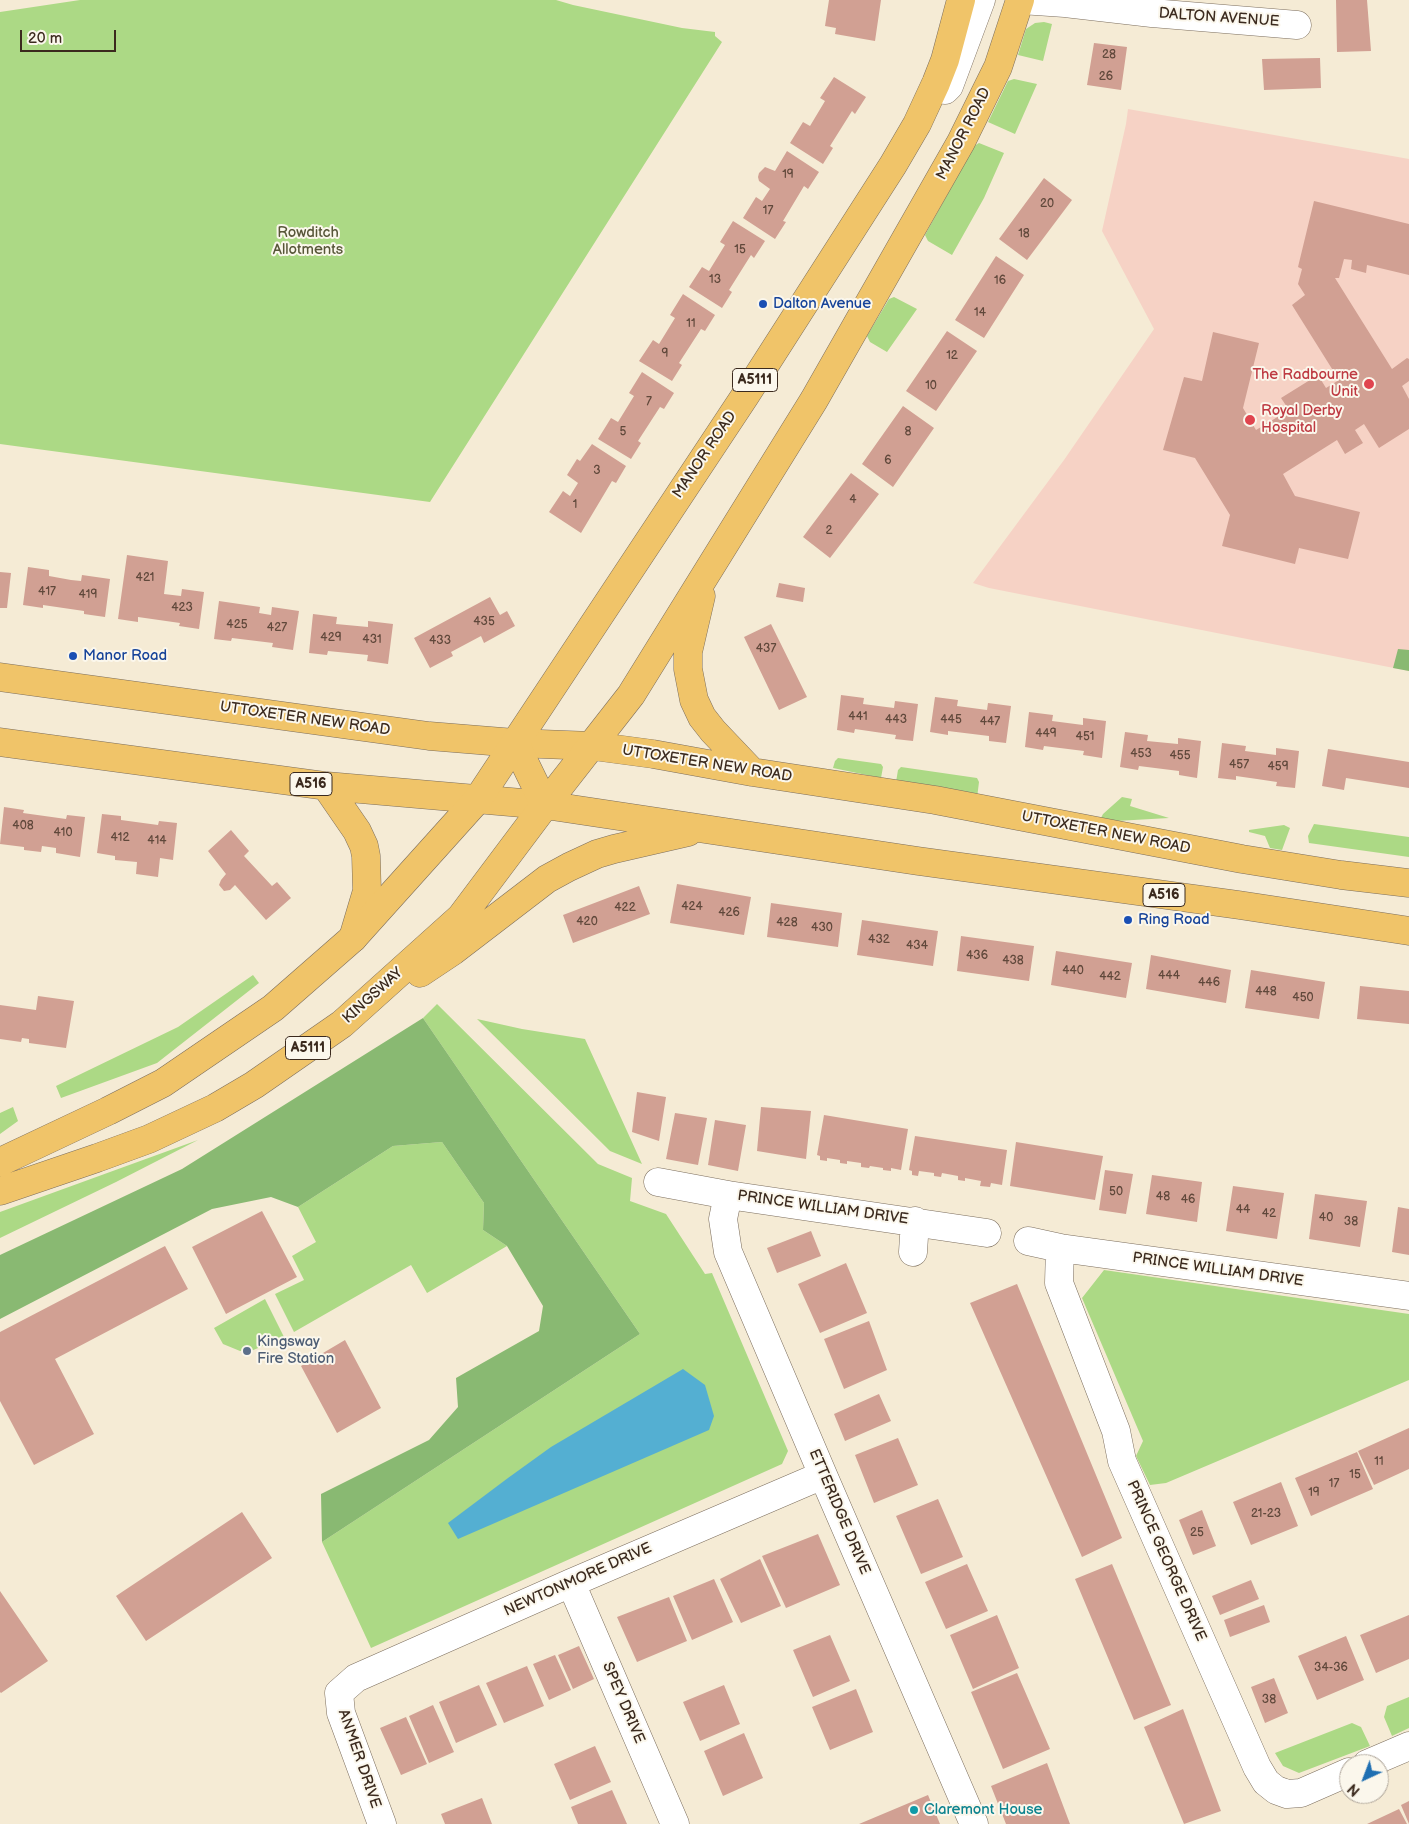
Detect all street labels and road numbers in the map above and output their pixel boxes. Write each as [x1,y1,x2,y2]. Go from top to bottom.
street label: DALTON AVENUE [1158,5,1280,31]
street label: MANOR ROAD [933,85,995,183]
road number: A5111 [732,368,778,392]
street label: MANOR ROAD [669,408,741,502]
street label: UTTOXETER NEW ROAD [219,698,391,740]
street label: UTTOXETER NEW ROAD [621,742,793,786]
road number: A516 [290,772,332,796]
street label: UTTOXETER NEW ROAD [1020,808,1192,858]
road number: A516 [1143,884,1185,906]
street label: KINGSWAY [339,964,407,1028]
road number: A5111 [286,1036,330,1060]
street label: PRINCE WILLIAM DRIVE [736,1187,910,1229]
street label: PRINCE WILLIAM DRIVE [1131,1249,1305,1291]
street label: ETTERIDGE DRIVE [804,1447,874,1577]
street label: PRINCE GEORGE DRIVE [1122,1478,1210,1644]
street label: NEWTONMORE DRIVE [501,1539,655,1621]
street label: SPEY DRIVE [598,1660,648,1746]
street label: ANMER DRIVE [334,1707,384,1811]

